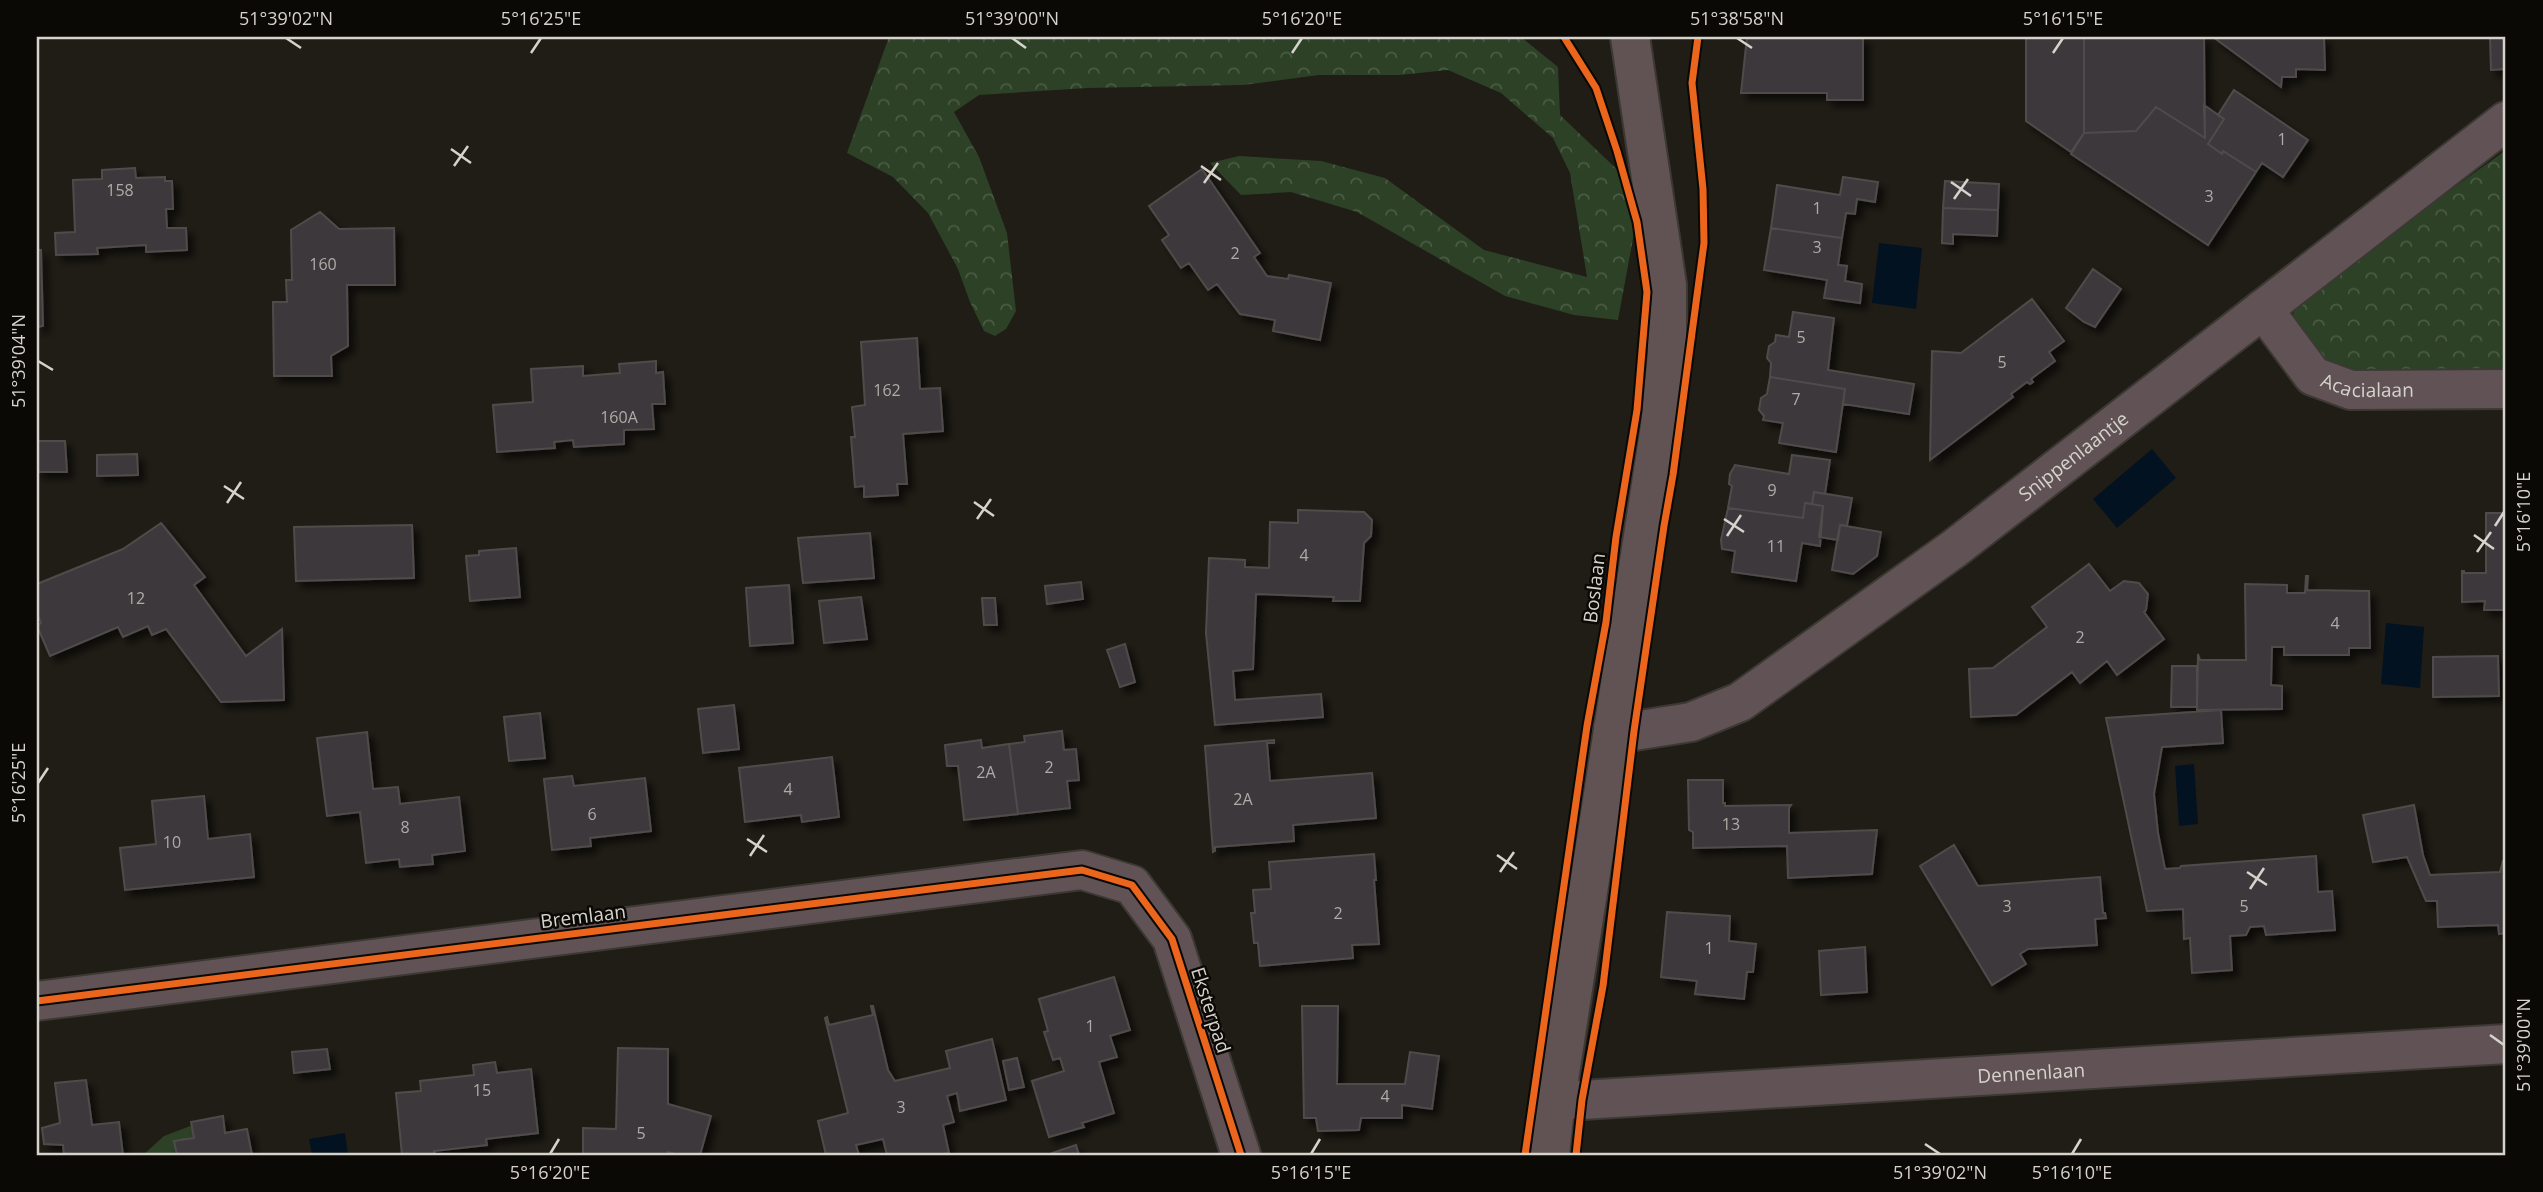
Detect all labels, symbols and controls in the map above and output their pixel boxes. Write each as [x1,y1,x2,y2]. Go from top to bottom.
text: 51°39'02"N [239,6,333,30]
text: 5°16'25"E [501,6,581,30]
text: 51°39'00"N [965,6,1059,30]
text: 5°16'20"E [1262,6,1342,30]
text: 51°38'58"N [1690,6,1784,30]
text: 5°16'15"E [2023,6,2103,30]
house number: 1 [2277,128,2287,150]
house number: 158 [106,179,134,201]
house number: 3 [2204,185,2214,207]
house number: 1 [1812,197,1822,219]
house number: 3 [1812,236,1822,258]
house number: 2 [1230,242,1240,264]
house number: 160 [309,253,337,275]
text: 51°39'04"N [6,314,30,408]
house number: 5 [1796,326,1806,348]
house number: 5 [1997,351,2007,373]
street label: Acacialaan [2317,367,2414,403]
house number: 162 [873,379,901,401]
house number: 7 [1791,388,1801,410]
house number: 160A [600,406,639,428]
street label: Snippenlaantje [2013,406,2134,507]
text: 5°16'10"E [2511,472,2535,552]
house number: 9 [1767,479,1777,501]
house number: 11 [1767,535,1785,557]
house number: 4 [1299,544,1309,566]
street label: Boslaan [1577,552,1611,624]
house number: 12 [127,587,145,609]
house number: 4 [2330,612,2340,634]
house number: 2 [2075,626,2085,648]
text: 5°16'25"E [6,743,30,823]
house number: 2 [1044,756,1054,778]
house number: 2A [976,761,997,783]
house number: 4 [783,778,793,800]
house number: 2A [1233,788,1254,810]
house number: 6 [587,803,597,825]
house number: 13 [1722,813,1740,835]
house number: 8 [400,816,410,838]
house number: 10 [163,831,181,853]
house number: 3 [2002,895,2012,917]
house number: 5 [2239,895,2249,917]
street label: Bremlaan [539,898,627,934]
house number: 2 [1333,902,1343,924]
house number: 1 [1704,937,1714,959]
street label: Eksterpad [1185,964,1237,1056]
text: 51°39'00"N [2511,998,2535,1092]
house number: 1 [1085,1015,1095,1037]
street label: Dennenlaan [1977,1057,2086,1089]
house number: 15 [473,1079,491,1101]
house number: 4 [1380,1085,1390,1107]
house number: 3 [896,1096,906,1118]
house number: 5 [636,1122,646,1144]
text: 5°16'20"E [510,1160,590,1184]
text: 5°16'15"E [1271,1160,1351,1184]
text: 51°39'02"N [1893,1160,1987,1184]
text: 5°16'10"E [2032,1160,2112,1184]

